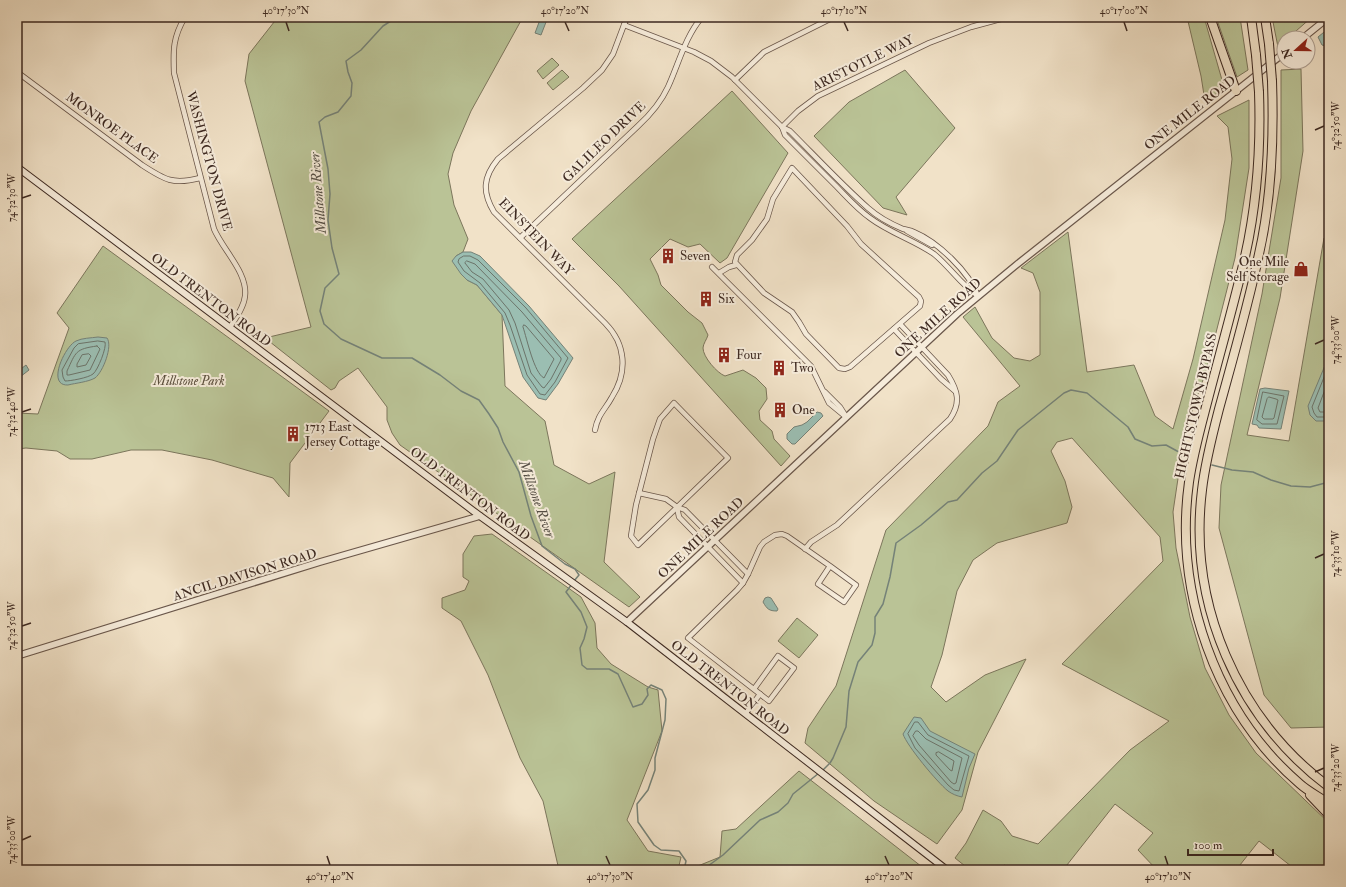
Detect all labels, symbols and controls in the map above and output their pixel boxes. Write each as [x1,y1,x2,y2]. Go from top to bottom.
text: 40°17'30"N [262,5,310,17]
text: 40°17'20"N [541,5,589,17]
text: 40°17'10"N [821,5,867,17]
text: 40°17'00"N [1100,5,1148,17]
north arrow [1276,30,1316,70]
street label: ARISTOTLE WAY [809,31,917,95]
text: N [1279,45,1295,61]
street label: ONE MILE ROAD [1141,72,1239,154]
street label: WASHINGTON DRIVE [182,88,235,233]
street label: MONROE PLACE [63,89,161,167]
street label: GALILEO DRIVE [559,98,649,186]
text: 74°32'50"W [1330,101,1342,150]
water label: Millstone River [306,151,330,235]
text: 74°32'30"W [6,173,18,222]
street label: EINSTEIN WAY [495,195,578,280]
building icon: Seven [659,247,677,265]
place label: Seven [680,248,711,264]
street label: OLD TRENTON ROAD [148,250,274,350]
place label: One Mile Self Storage [1226,254,1290,285]
shop icon: One Mile Self Storage [1292,260,1310,278]
street label: ONE MILE ROAD [891,275,985,361]
building icon: Six [697,290,715,308]
place label: Six [718,291,735,307]
text: 74°33'00"W [1330,315,1342,364]
street label: HIGHTSTOWN BYPASS [1171,332,1221,480]
building icon: Four [715,346,733,364]
place label: Four [736,347,762,363]
building icon: Two [770,359,788,377]
place label: Two [791,360,813,376]
park label: Millstone Park [152,373,225,389]
text: 74°32'40"W [6,386,18,437]
building icon: One [771,401,789,419]
place label: One [792,402,815,418]
place label: 1713 East Jersey Cottage [304,419,381,451]
building icon: 1713 East Jersey Cottage [284,425,302,443]
street label: OLD TRENTON ROAD [407,444,533,544]
water label: Millstone River [515,457,559,541]
street label: ONE MILE ROAD [655,494,747,582]
text: 74°33'10"W [1330,530,1342,577]
street label: ANCIL DAVISON ROAD [170,546,319,605]
text: 74°32'50"W [6,601,18,650]
street label: OLD TRENTON ROAD [668,637,792,739]
text: 74°33'20"W [1330,743,1342,792]
text: 74°33'00"W [6,815,18,864]
scale bar [1188,831,1273,857]
text: 100 m [1194,838,1223,853]
text: 40°17'40"N [306,871,354,883]
text: 40°17'30"N [586,871,634,883]
text: 40°17'20"N [865,871,913,883]
text: 40°17'10"N [1145,871,1191,883]

